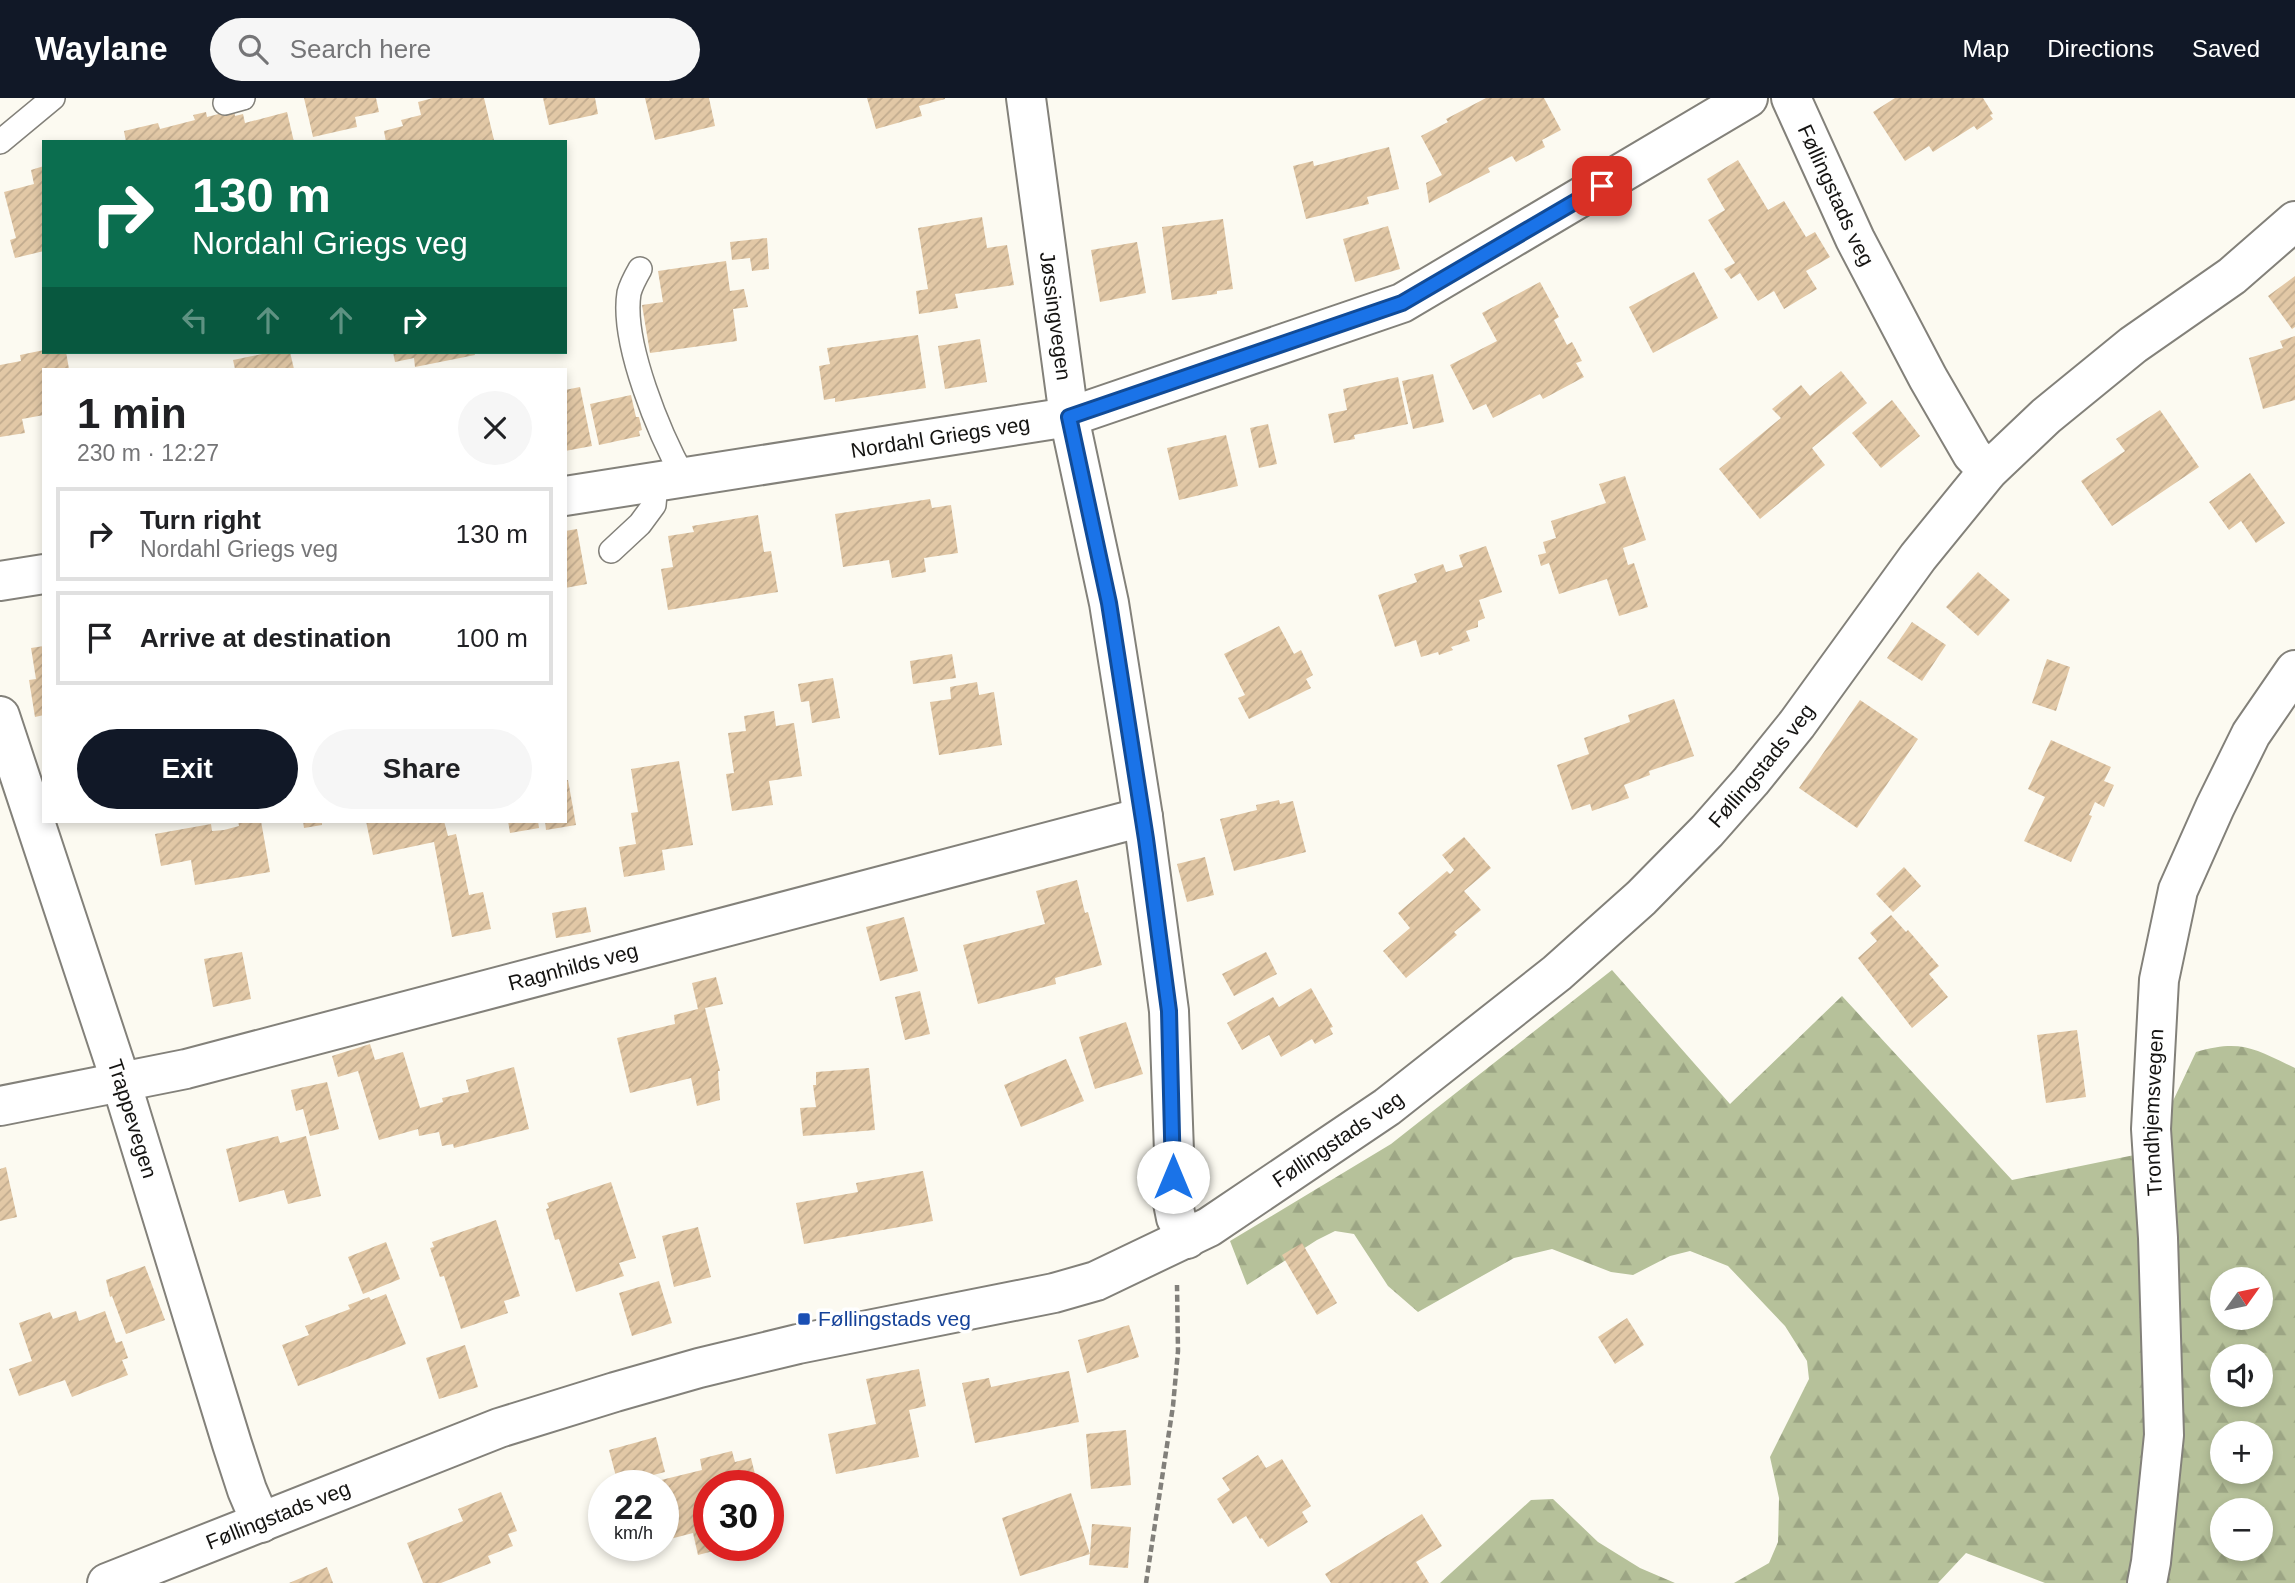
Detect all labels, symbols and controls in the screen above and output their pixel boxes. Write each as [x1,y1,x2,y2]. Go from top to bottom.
search box [210,18,700,81]
text: Waylane [35,30,168,67]
icon: search [234,30,272,68]
text: Search here [290,34,431,64]
text: Map [1963,35,2009,62]
text: Directions [2047,35,2154,62]
text: Saved [2192,35,2260,62]
street label: Føllingstads veg [1794,121,1879,269]
pin [1572,156,1632,216]
icon: arrive [1583,167,1621,205]
icon: right [77,168,168,259]
text: 130 m [192,168,331,222]
text: Nordahl Griegs veg [192,225,468,261]
street label: Jøssingvegen [1036,250,1076,382]
icon: left [176,301,214,339]
icon: ahead [249,301,287,339]
icon: ahead [322,301,360,339]
icon: right [395,301,433,339]
text: 1 min [77,390,187,437]
button: close [458,391,532,465]
street label: Nordahl Griegs veg [849,411,1032,462]
text: 230 m · 12:27 [77,440,219,466]
text: Turn right [140,505,261,535]
icon: right [81,515,119,553]
text: 130 m [456,519,528,549]
text: Nordahl Griegs veg [140,536,338,562]
icon: arrive [81,619,119,657]
text: Arrive at destination [140,623,391,653]
text: 100 m [456,623,528,653]
street label: Føllingstads veg [1704,699,1819,832]
button: Exit [77,729,298,809]
button: Share [312,729,532,809]
street label: Ragnhilds veg [506,938,640,995]
street label: Trondhjemsvegen [2139,1028,2167,1197]
street label: Trappevegen [103,1056,162,1181]
street label: Føllingstads veg [1268,1087,1408,1192]
position arrow [1136,1140,1210,1214]
north arrow [2210,1267,2273,1330]
map controls [2210,1267,2273,1561]
place label: Føllingstads veg [818,1307,971,1330]
marker: Føllingstads veg [796,1311,812,1327]
button: sound [2210,1344,2273,1407]
button: + [2210,1421,2273,1484]
speed limit sign: 30 [693,1470,784,1561]
street label: Føllingstads veg [203,1476,353,1554]
text: 22 [614,1487,653,1526]
button: − [2210,1498,2273,1561]
text: km/h [614,1523,653,1543]

